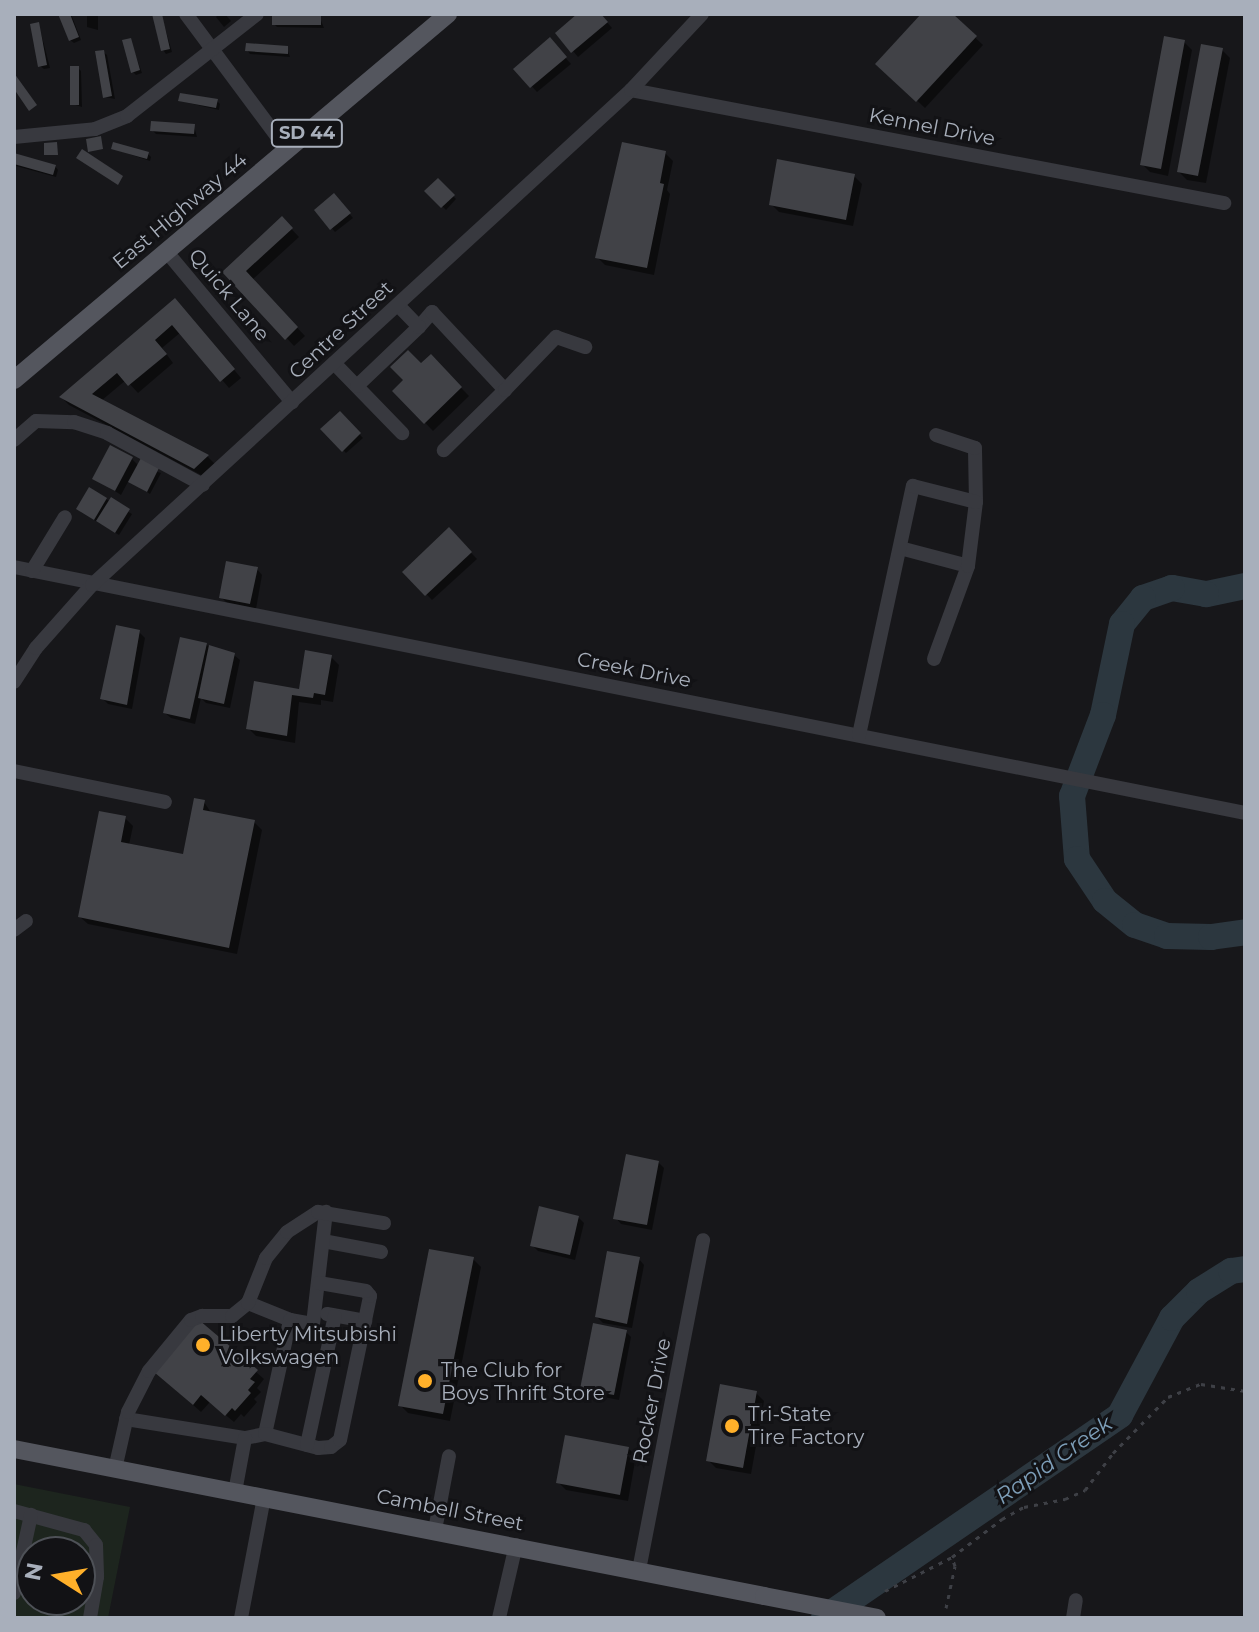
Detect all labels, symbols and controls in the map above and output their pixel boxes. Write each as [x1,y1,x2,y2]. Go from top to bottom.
street label: Kennel Drive [867,103,997,151]
road number: SD 44 [269,119,345,147]
street label: East Highway 44 [108,148,252,274]
street label: Quick Lane [183,244,275,346]
street label: Centre Street [284,276,398,384]
street label: Creek Drive [575,647,693,693]
place label: Liberty Mitsubishi Volkswagen [219,1322,397,1369]
marker: Liberty Mitsubishi Volkswagen [194,1336,212,1354]
street label: Rocker Drive [628,1336,676,1466]
place label: The Club for Boys Thrift Store [441,1358,605,1405]
marker: The Club for Boys Thrift Store [416,1372,434,1390]
place label: Tri-State Tire Factory [748,1402,864,1449]
water label: Rapid Creek [991,1410,1117,1510]
marker: Tri-State Tire Factory [723,1417,741,1435]
street label: Cambell Street [375,1484,525,1536]
north arrow [16,1536,96,1616]
text: N [19,1560,49,1583]

